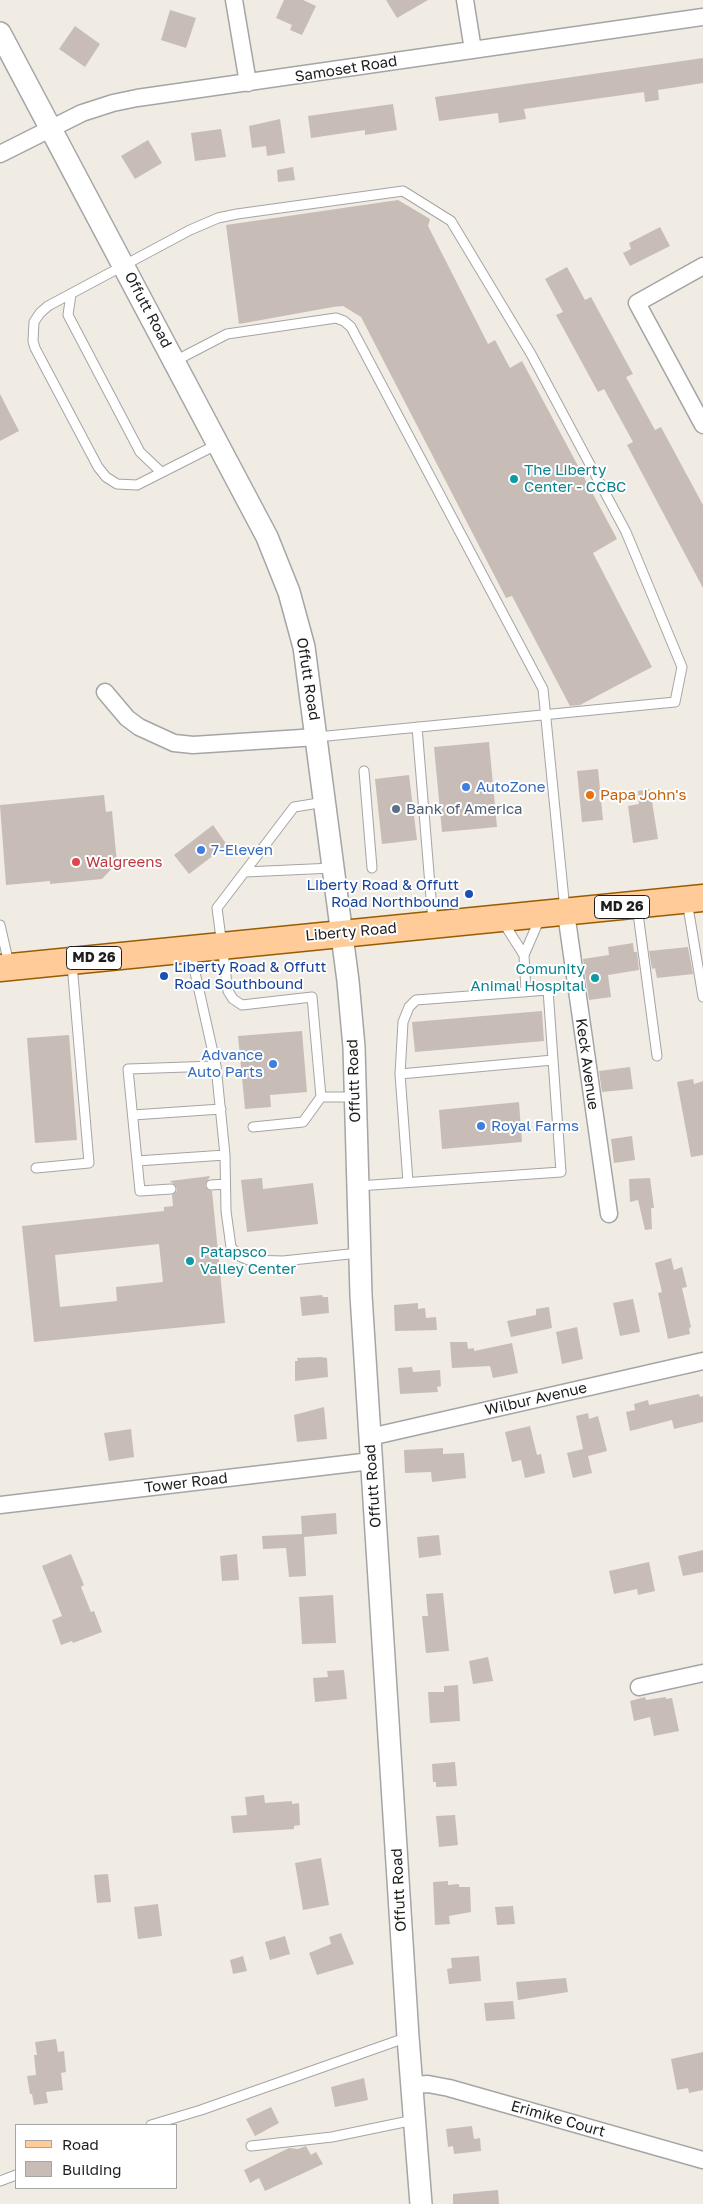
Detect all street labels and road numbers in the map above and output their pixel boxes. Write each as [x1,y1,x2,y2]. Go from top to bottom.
street label: Samoset Road [293,52,399,86]
street label: Offutt Road [120,269,176,351]
street label: Offutt Road [293,636,323,722]
road number: MD 26 [594,896,650,919]
street label: Liberty Road [304,919,398,945]
road number: MD 26 [66,946,122,970]
street label: Keck Avenue [572,1017,602,1111]
street label: Offutt Road [344,1039,364,1123]
street label: Wilbur Avenue [483,1379,589,1419]
street label: Offutt Road [361,1444,385,1528]
street label: Tower Road [143,1469,229,1497]
street label: Offutt Road [388,1848,410,1932]
street label: Erimike Court [509,2097,607,2141]

